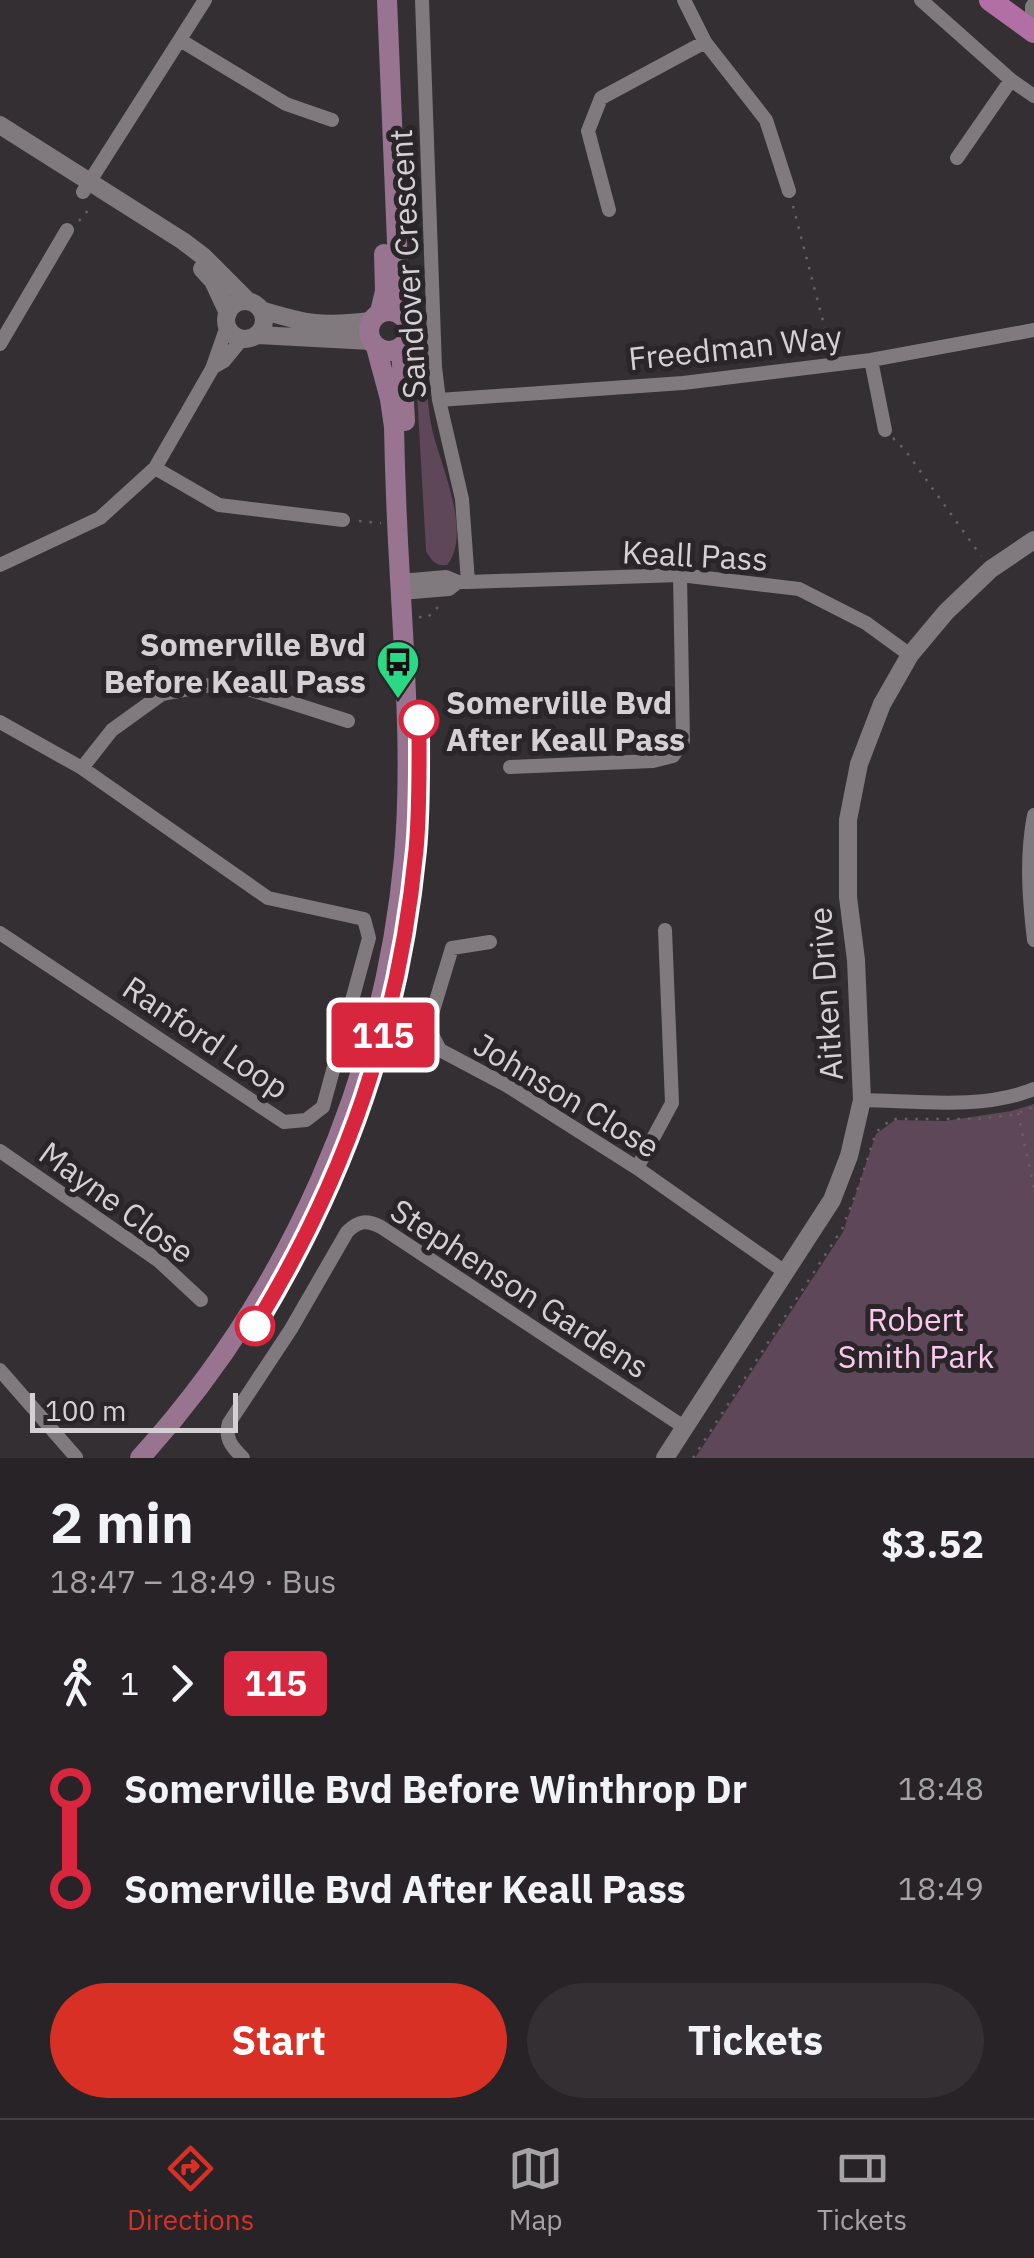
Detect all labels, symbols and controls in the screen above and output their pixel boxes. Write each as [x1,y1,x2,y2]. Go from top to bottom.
street label: Sandover Crescent [379,128,435,400]
street label: Freedman Way [626,315,844,379]
street label: Keall Pass [621,530,769,580]
place label: Somerville Bvd Before Keall Pass [104,623,366,702]
bus stop icon: Somerville Bvd Before Keall Pass [375,639,421,700]
place label: Somerville Bvd After Keall Pass [446,681,685,760]
marker: Somerville Bvd After Keall Pass [400,701,438,739]
street label: Aitken Drive [798,906,852,1082]
street label: Ranford Loop [115,966,297,1108]
line badge: 115 [326,1002,440,1068]
text: 115 [351,1012,415,1058]
street label: Johnson Close [466,1023,668,1167]
street label: Mayne Close [31,1132,203,1272]
street label: Stephenson Gardens [383,1189,657,1387]
park label: Robert Smith Park [838,1298,994,1377]
unlabelled marker [236,1307,274,1345]
scale bar [30,1388,238,1432]
text: 100 m [45,1392,126,1429]
text: 2 min [50,1487,194,1558]
text: $3.52 [881,1519,984,1568]
text: 18:47 – 18:49 · Bus [50,1560,336,1602]
icon: walk [50,1656,105,1711]
icon: forward [154,1656,209,1711]
text: 115 [244,1660,307,1706]
text: 1 [120,1662,139,1704]
text: Somerville Bvd Before Winthrop Dr [124,1764,747,1813]
text: 18:48 [898,1767,984,1809]
text: Somerville Bvd After Keall Pass [124,1864,686,1913]
text: 18:49 [898,1867,984,1909]
button: Start [50,1983,507,2098]
button: Tickets [527,1983,984,2098]
tab: Directions [127,2141,254,2238]
tab: Map [508,2141,563,2238]
tab: Tickets [817,2141,907,2238]

